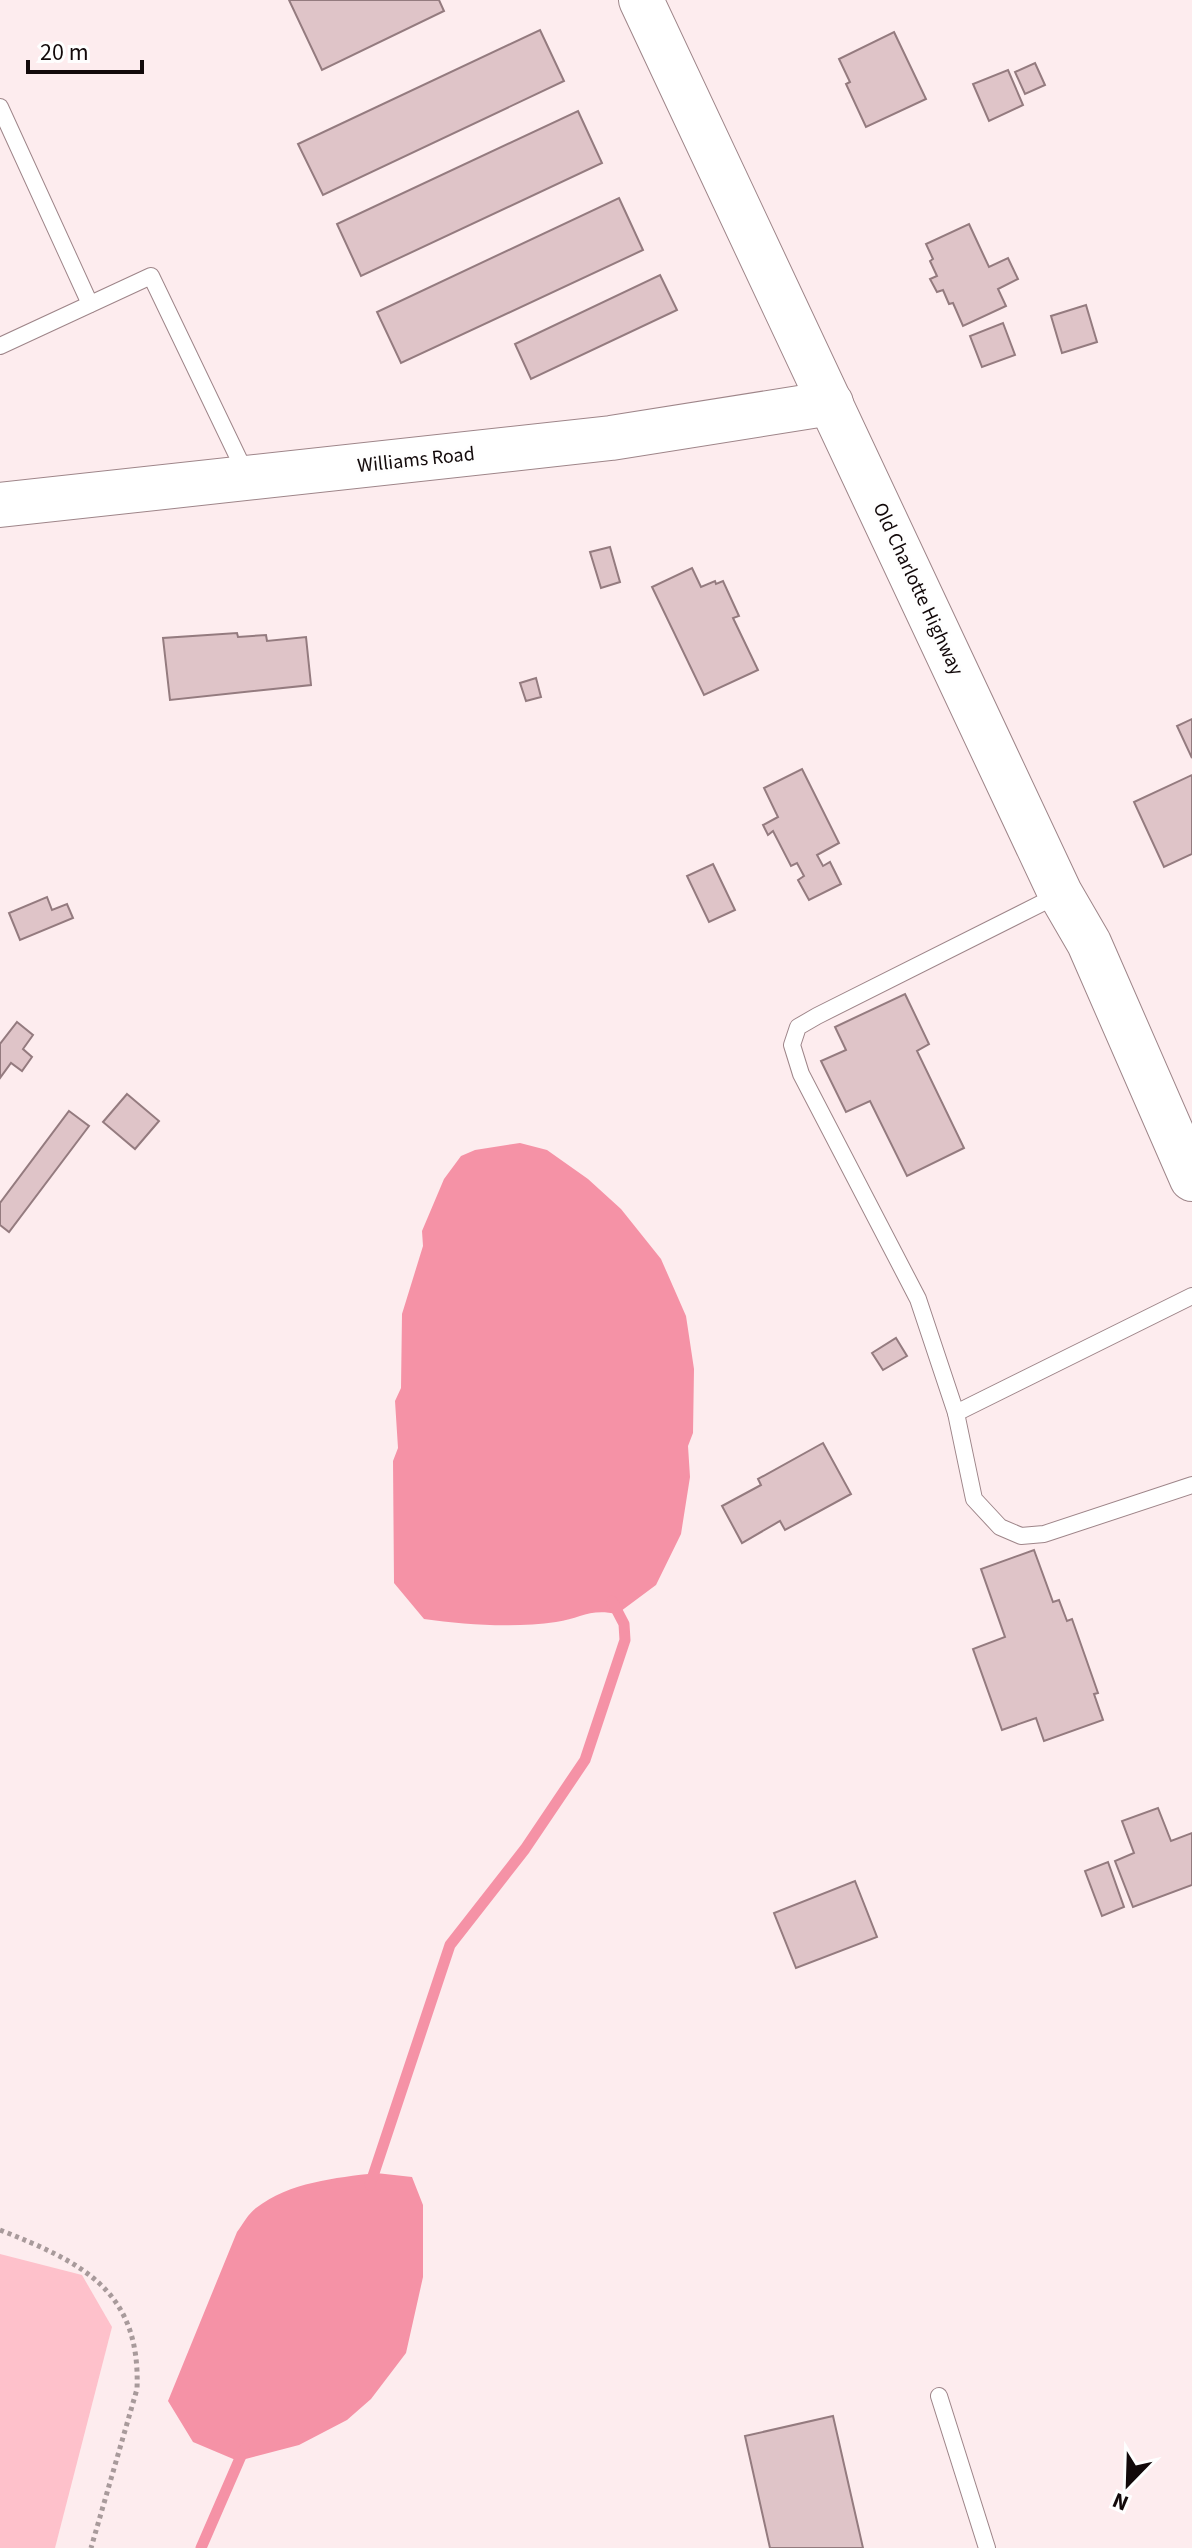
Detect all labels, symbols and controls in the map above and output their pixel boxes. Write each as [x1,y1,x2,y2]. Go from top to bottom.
scale bar [28,24,142,74]
text: 20 m [40,35,89,70]
street label: Williams Road [356,440,476,480]
street label: Old Charlotte Highway [866,498,971,681]
north arrow [1088,2444,1168,2524]
text: N [1108,2484,1134,2519]

